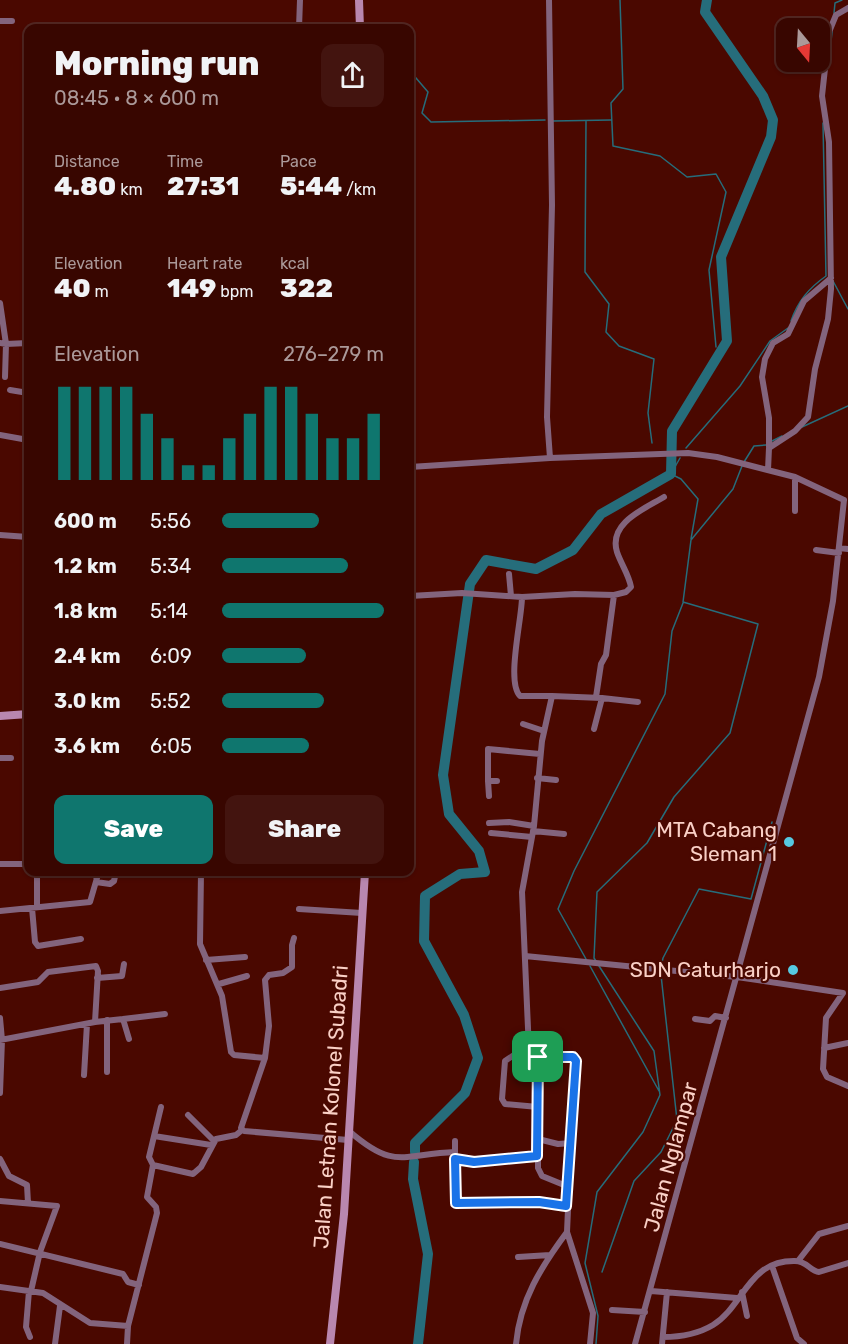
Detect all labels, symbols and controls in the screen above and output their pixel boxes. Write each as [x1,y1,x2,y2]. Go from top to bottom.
north arrow [776,18,830,72]
map controls [776,18,830,72]
text: Morning run [54,44,259,83]
button: share [321,44,384,107]
text: 08:45 · 8 × 600 m [54,86,219,110]
text: Distance [54,152,120,171]
text: Time [167,152,203,171]
text: Pace [280,152,317,171]
text: 4.80 [54,171,116,202]
text: 27:31 [167,171,239,202]
text: 5:44 [280,171,342,202]
text: km [116,180,143,199]
text: /km [342,180,376,199]
text: Elevation [54,254,123,273]
text: Heart rate [167,254,242,273]
text: kcal [280,254,309,273]
text: 40 [54,273,91,304]
text: 149 [167,273,216,304]
text: 322 [280,273,333,304]
text: m [91,282,109,301]
text: bpm [216,282,254,301]
text: Elevation [54,342,140,366]
text: 276–279 m [283,342,384,366]
text: 600 m [54,509,117,533]
text: 5:56 [150,509,191,533]
text: 1.2 km [54,554,117,578]
text: 5:34 [150,554,191,578]
text: 1.8 km [54,599,117,623]
text: 5:14 [150,599,188,623]
text: 2.4 km [54,644,120,668]
text: 6:09 [150,644,192,668]
text: 3.0 km [54,689,121,713]
text: 5:52 [150,689,191,713]
text: 3.6 km [54,734,120,758]
text: 6:05 [150,734,192,758]
button: Save [54,795,213,864]
button: Share [225,795,384,864]
place label: MTA Cabang Sleman 1 [656,817,777,866]
marker: MTA Cabang Sleman 1 [782,835,796,849]
place label: SDN Caturharjo [630,957,781,982]
marker: SDN Caturharjo [786,963,800,977]
street label: Jalan Letnan Kolonel Subadri [308,964,353,1250]
pin [512,1031,563,1082]
icon: arrive [521,1040,554,1073]
street label: Jalan Nglampar [639,1079,703,1234]

